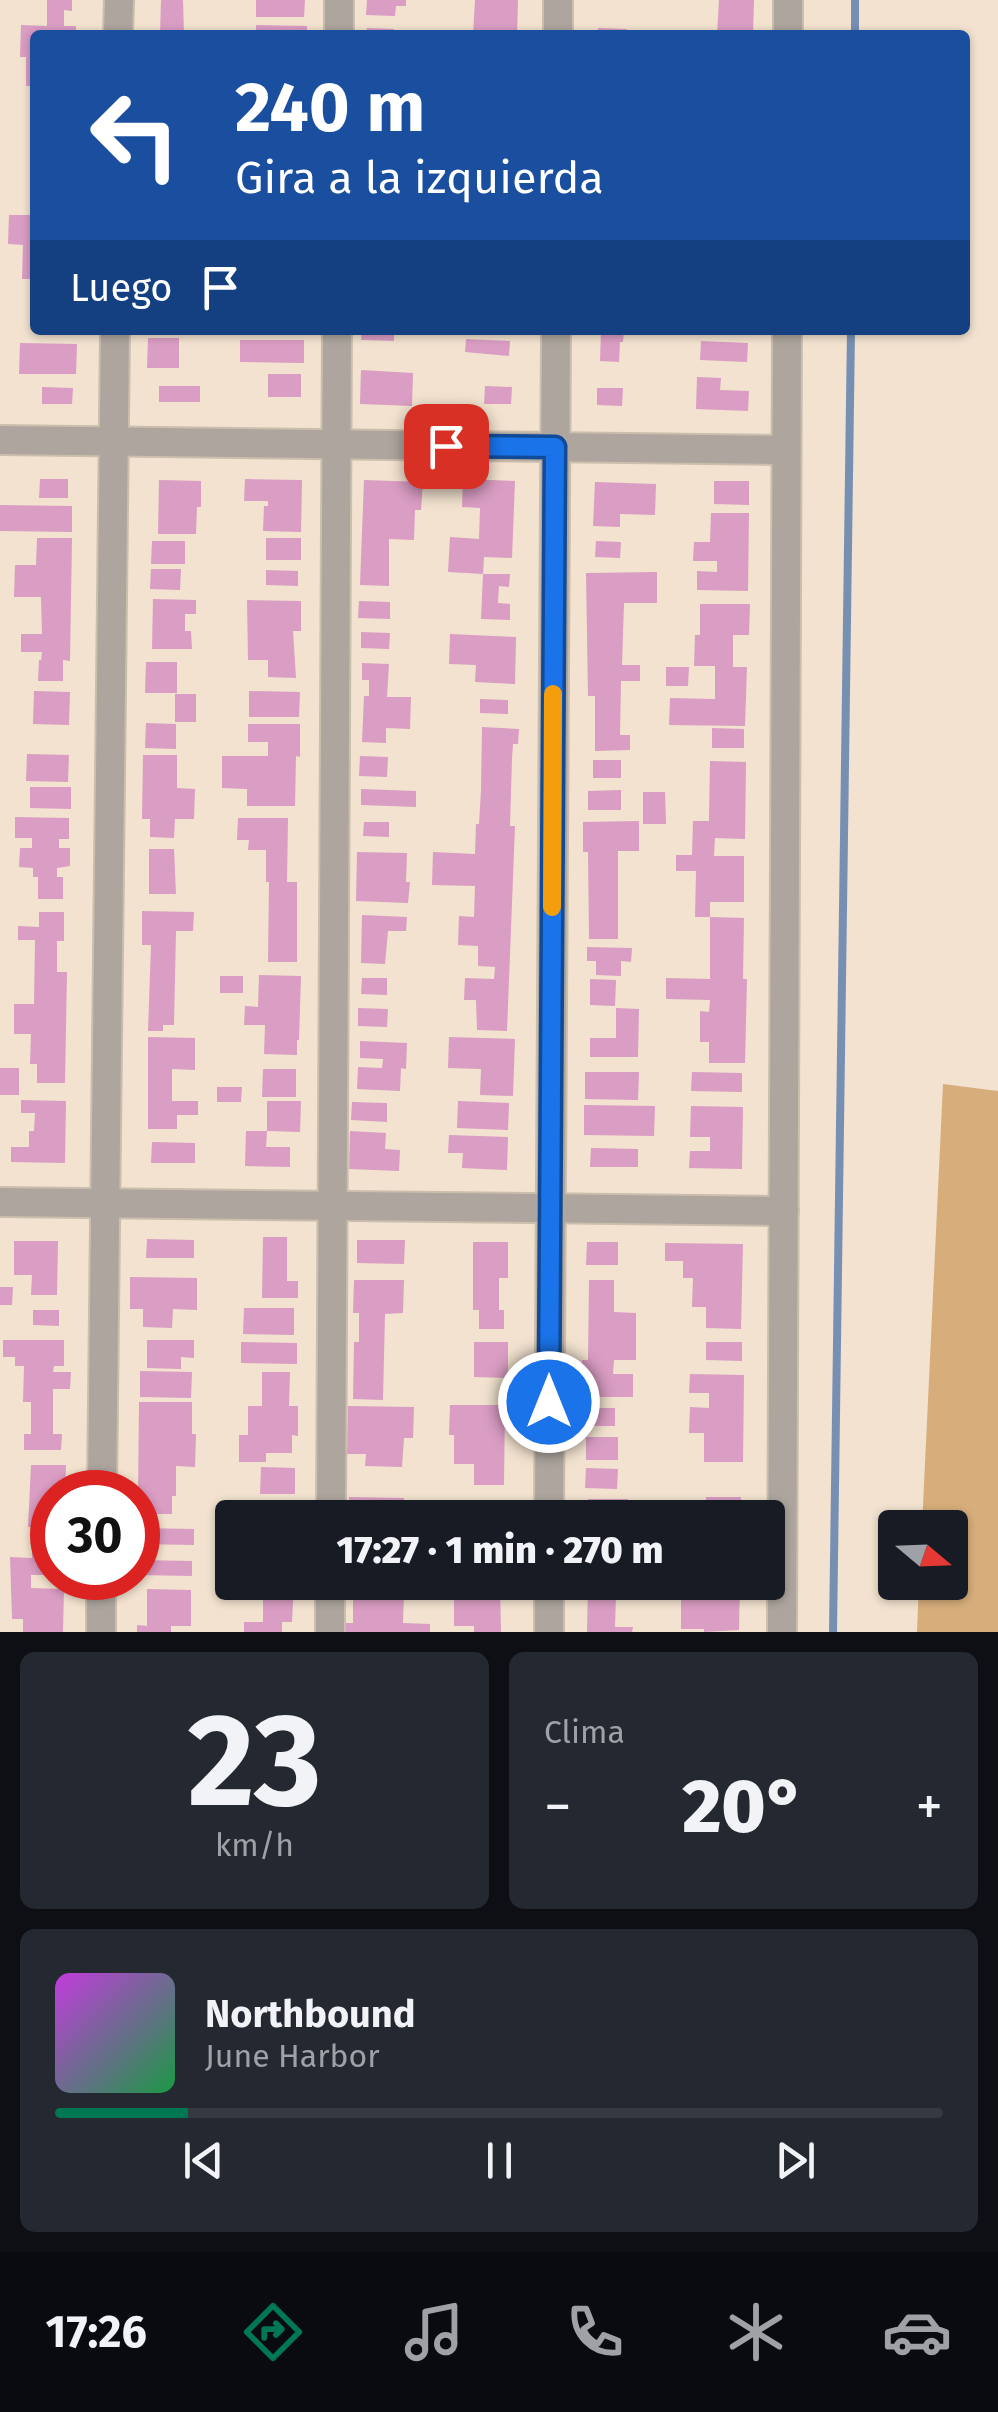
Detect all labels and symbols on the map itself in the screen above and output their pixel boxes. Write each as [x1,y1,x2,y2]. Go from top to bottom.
pin [404,404,489,489]
position arrow [497,1350,601,1454]
speed limit sign: 30 [30,1470,160,1600]
north arrow [878,1510,968,1600]

